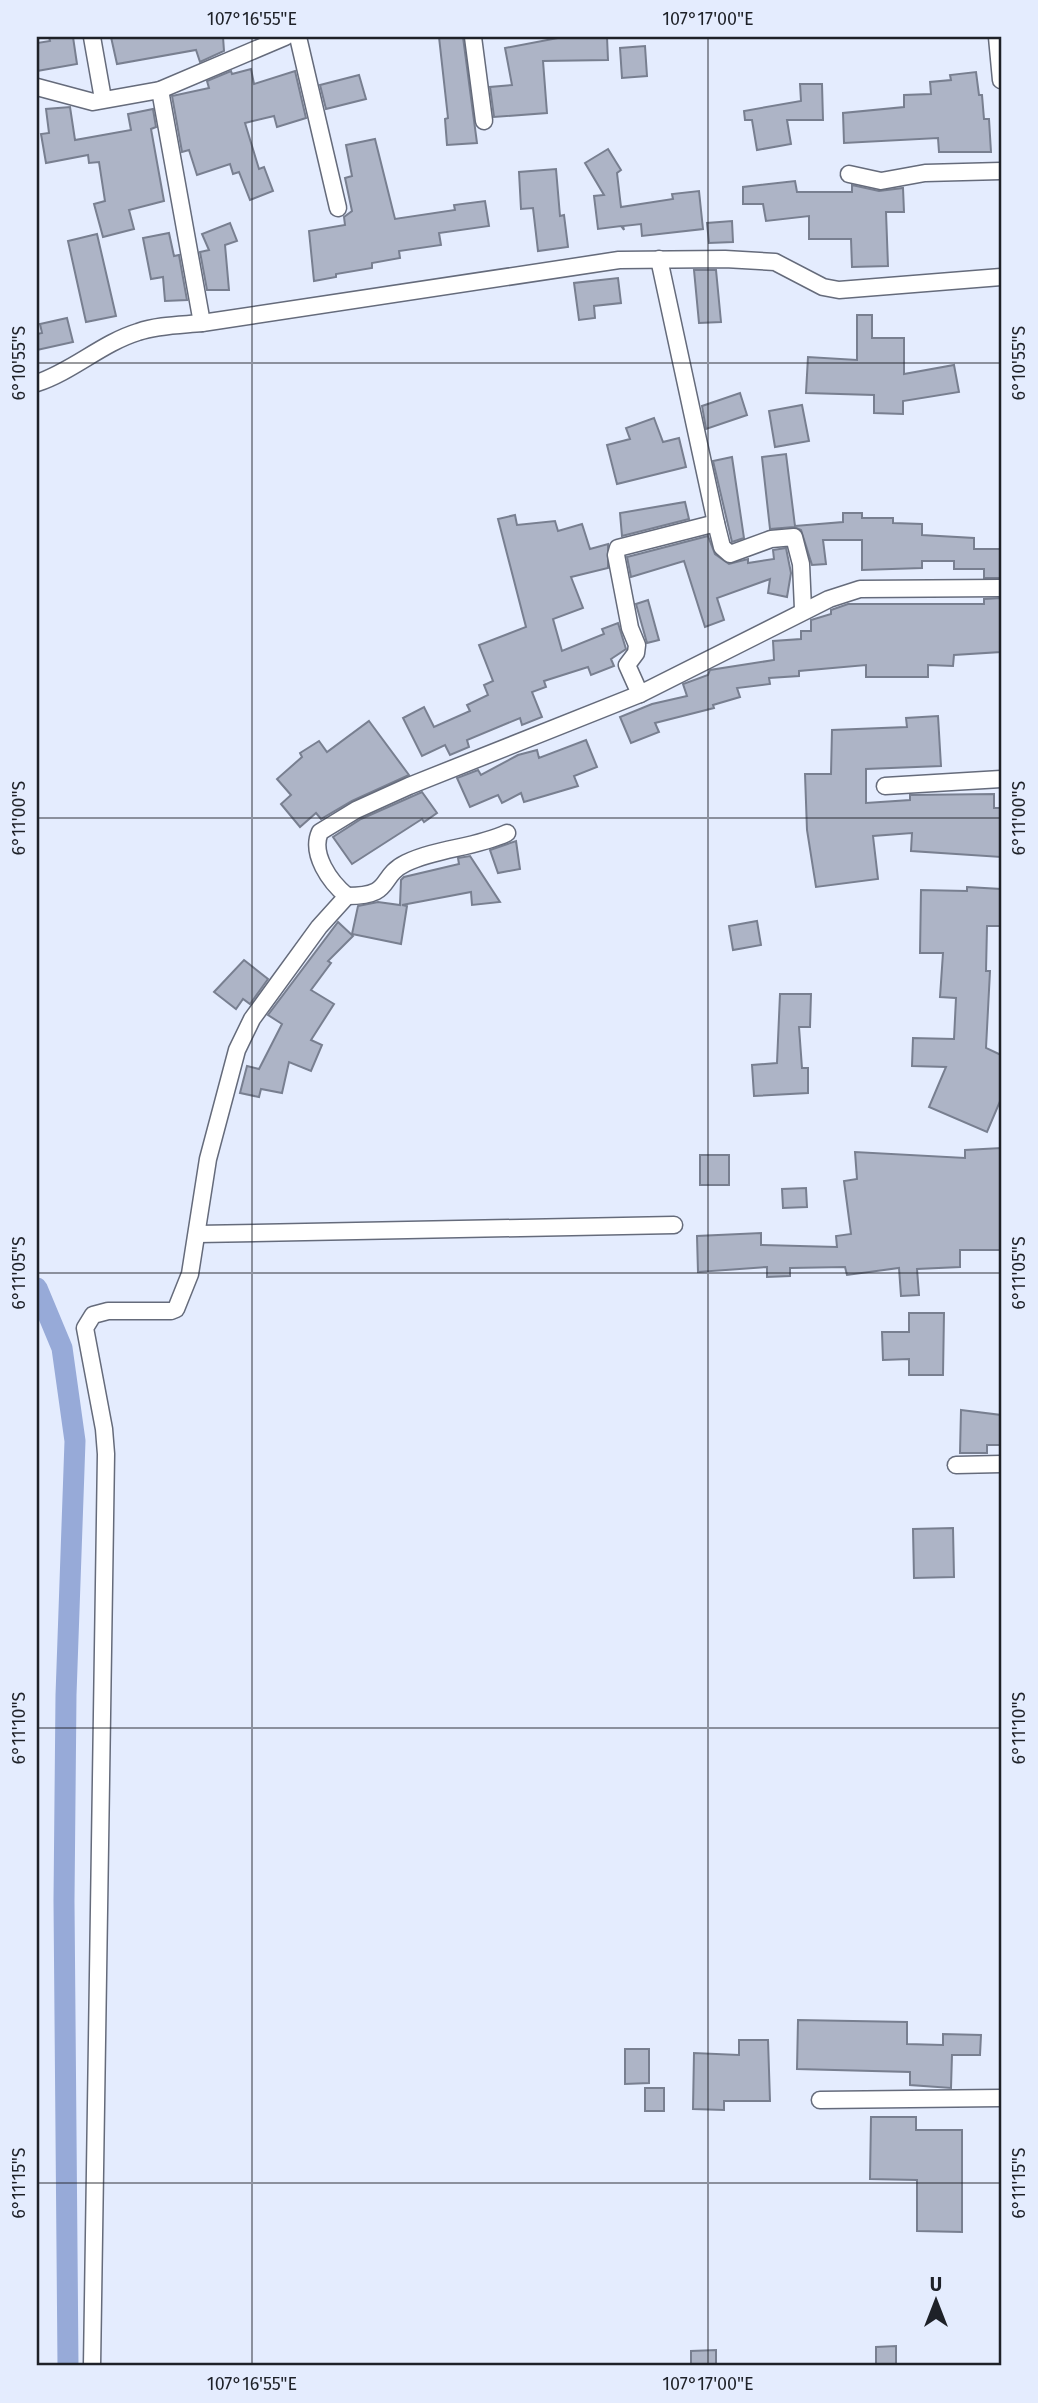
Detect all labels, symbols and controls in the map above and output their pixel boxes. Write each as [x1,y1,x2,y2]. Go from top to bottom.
text: 107°16'55"E [207,8,297,30]
text: 107°17'00"E [662,8,754,30]
text: 6°10'55"S [8,325,30,400]
text: 6°10'55"S [1008,325,1030,400]
text: 6°11'00"S [8,780,30,855]
text: 6°11'00"S [1008,780,1030,855]
text: 6°11'05"S [8,1236,30,1310]
text: 6°11'05"S [1008,1236,1030,1310]
text: 6°11'10"S [8,1691,30,1764]
text: 6°11'10"S [1008,1691,1030,1764]
text: 6°11'15"S [8,2147,30,2219]
text: 6°11'15"S [1008,2147,1030,2219]
north arrow [902,2266,972,2336]
text: U [930,2273,942,2296]
text: 107°16'55"E [207,2373,297,2395]
text: 107°17'00"E [662,2373,754,2395]

